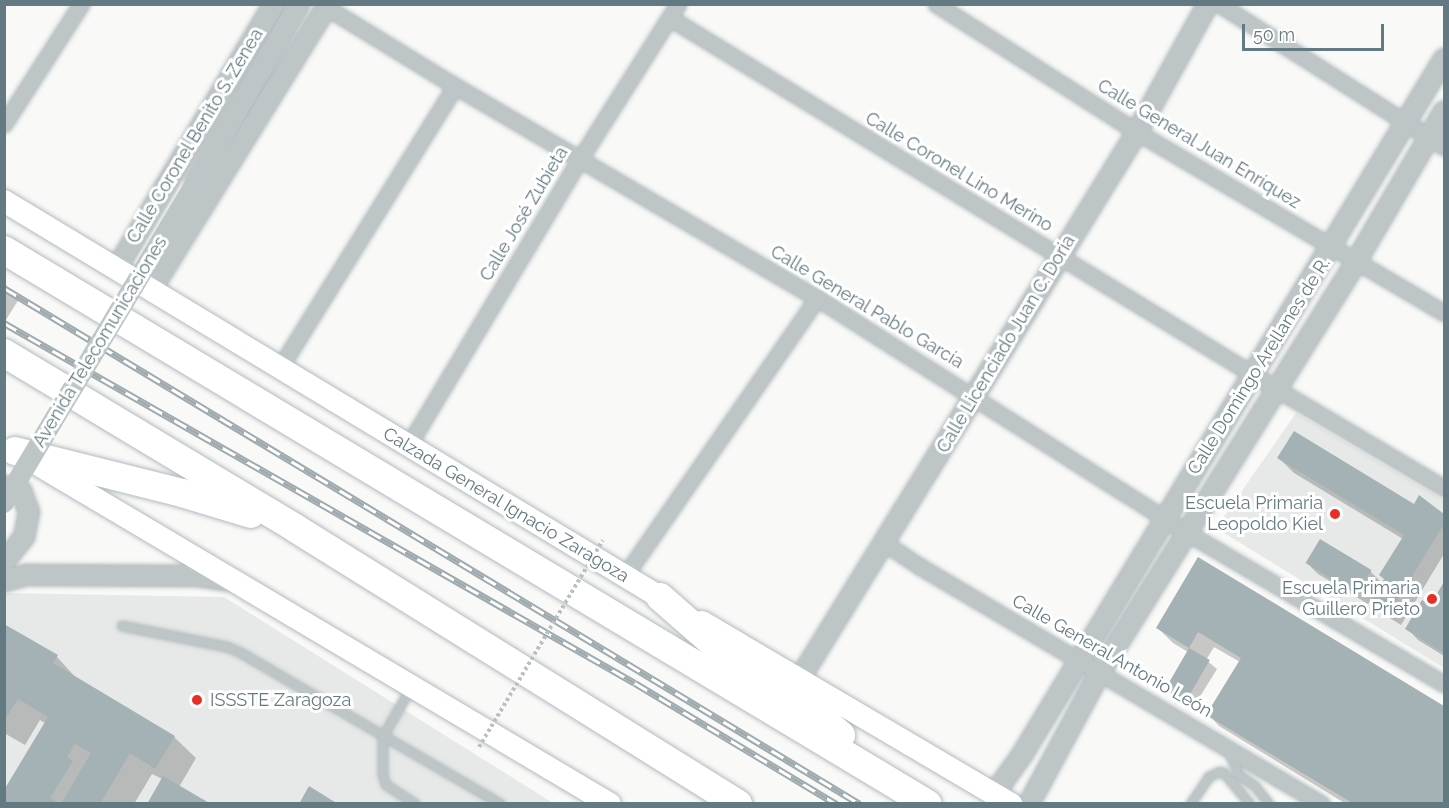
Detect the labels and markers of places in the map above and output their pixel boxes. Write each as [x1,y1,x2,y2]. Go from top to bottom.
place label: Escuela Primaria Leopoldo Kiel [1185,493,1323,536]
marker: Escuela Primaria Leopoldo Kiel [1328,507,1342,521]
place label: Escuela Primaria Guillero Prieto [1282,578,1420,620]
marker: Escuela Primaria Guillero Prieto [1425,592,1439,606]
place label: ISSSTE Zaragoza [210,689,351,711]
marker: ISSSTE Zaragoza [188,691,206,709]

